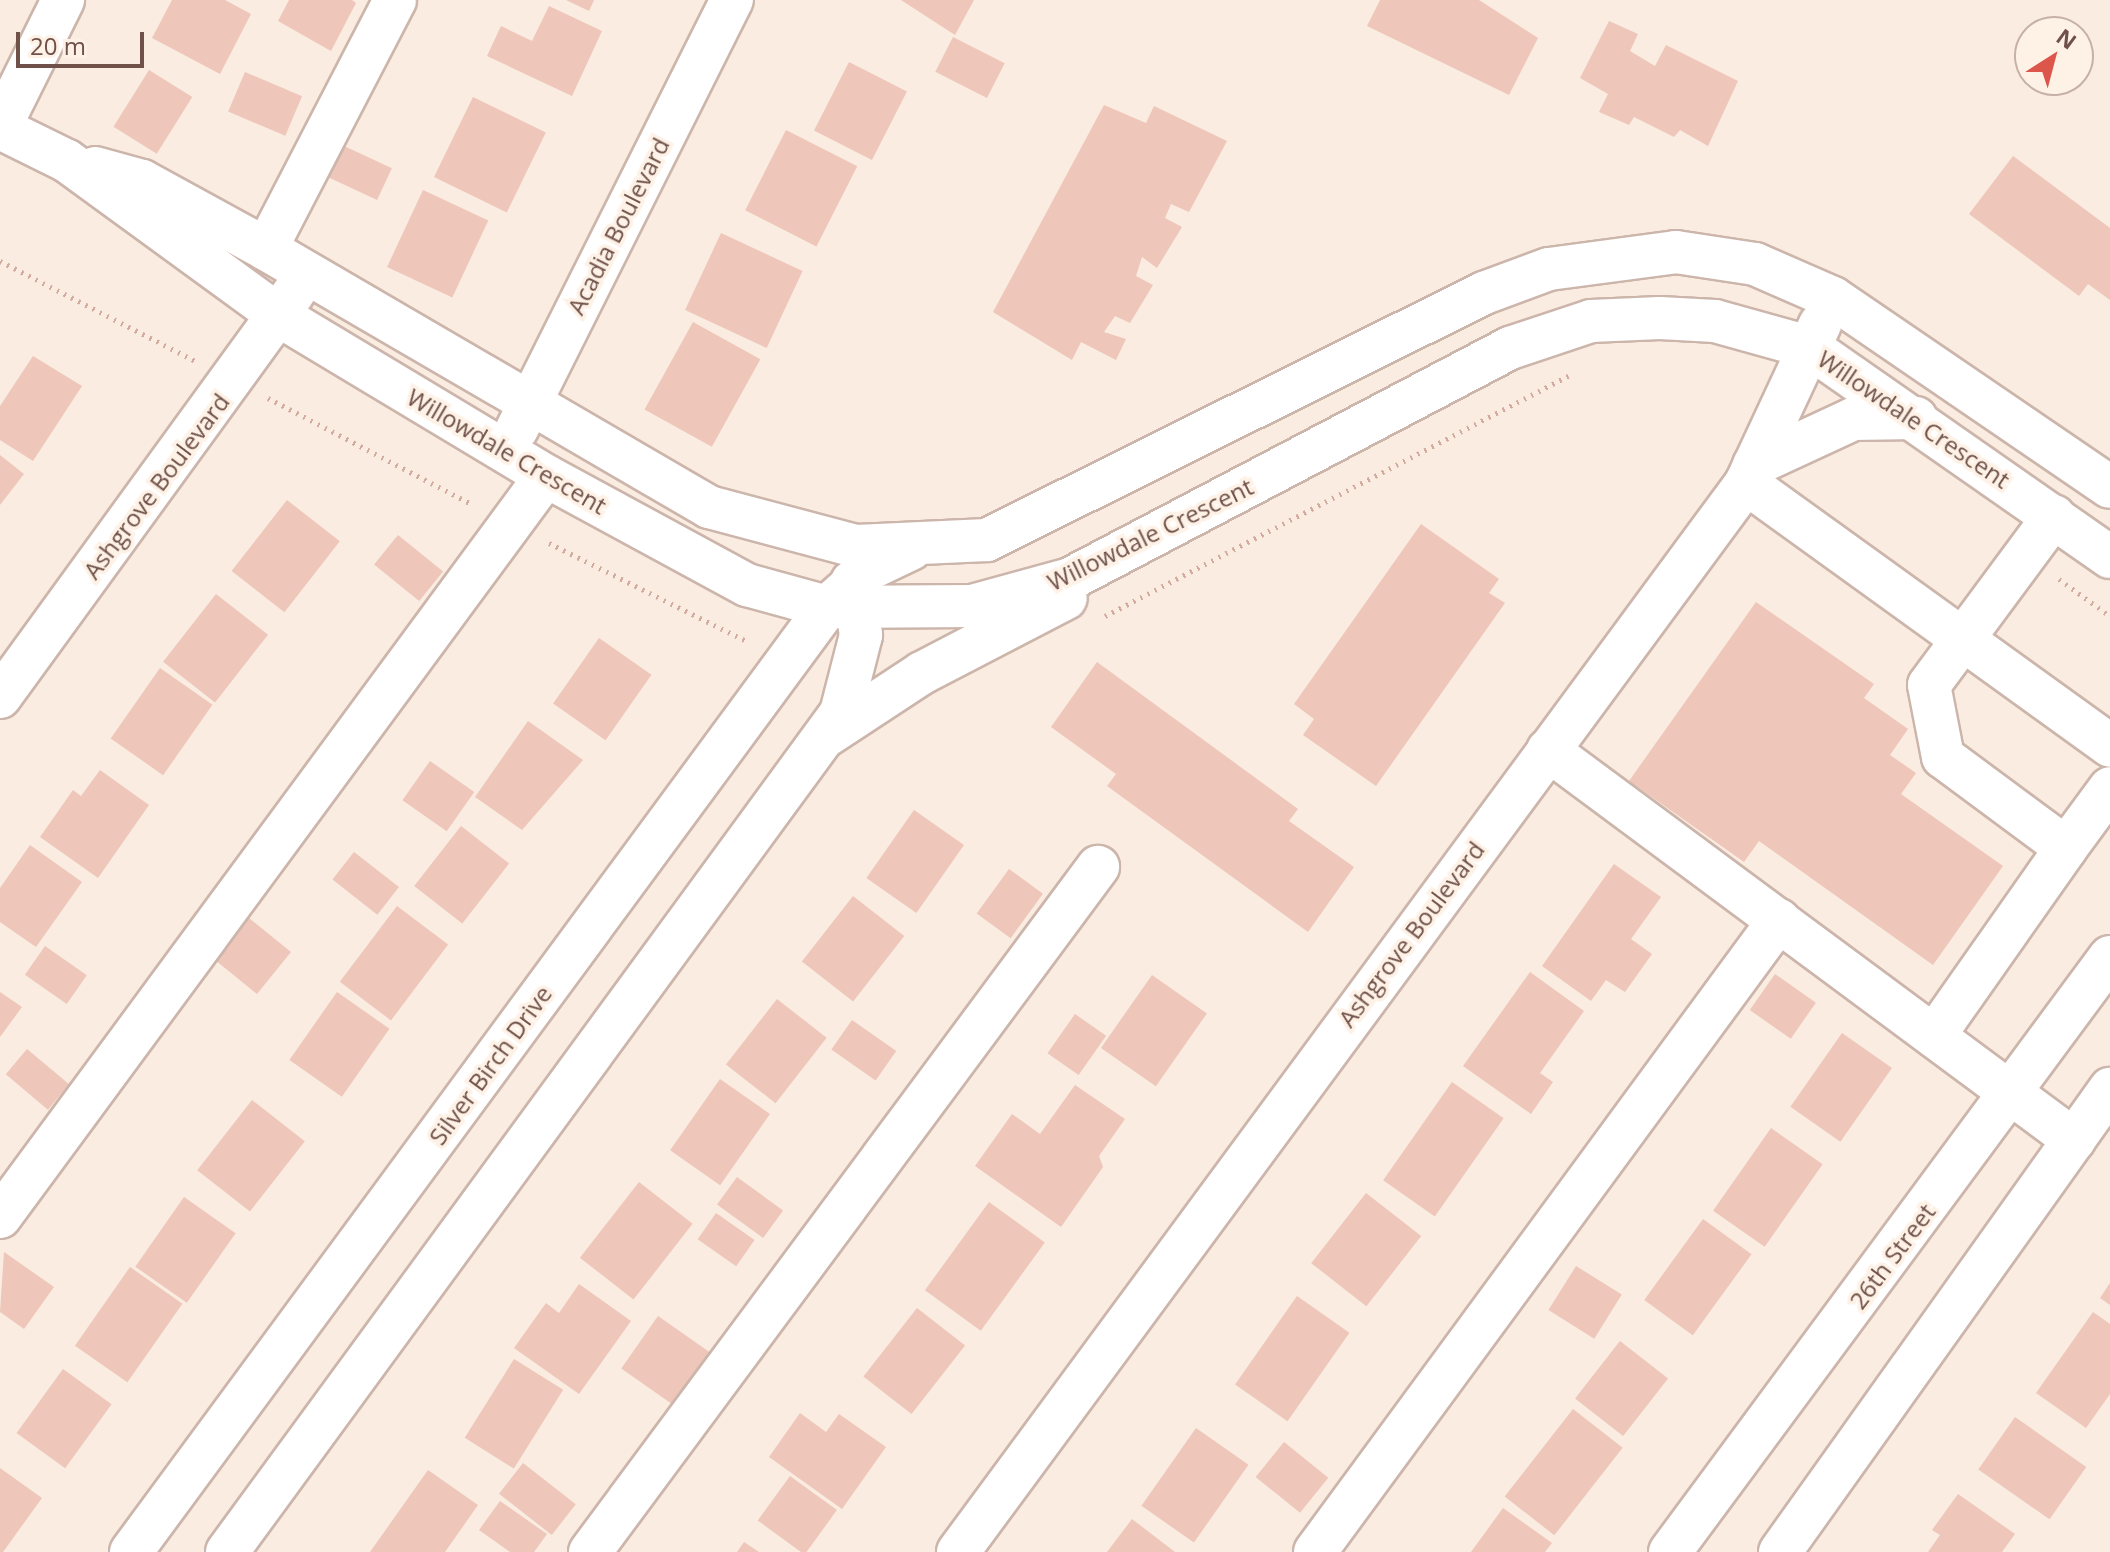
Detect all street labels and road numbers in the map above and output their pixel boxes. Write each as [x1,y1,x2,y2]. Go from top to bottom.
street label: Acadia Boulevard [561,133,675,319]
street label: Willowdale Crescent [1813,344,2015,494]
street label: Willowdale Crescent [402,382,612,520]
street label: Ashgrove Boulevard [77,388,235,584]
street label: Willowdale Crescent [1042,472,1258,596]
street label: Ashgrove Boulevard [1332,836,1490,1032]
street label: Silver Birch Drive [423,980,557,1150]
street label: 26th Street [1843,1198,1941,1314]

